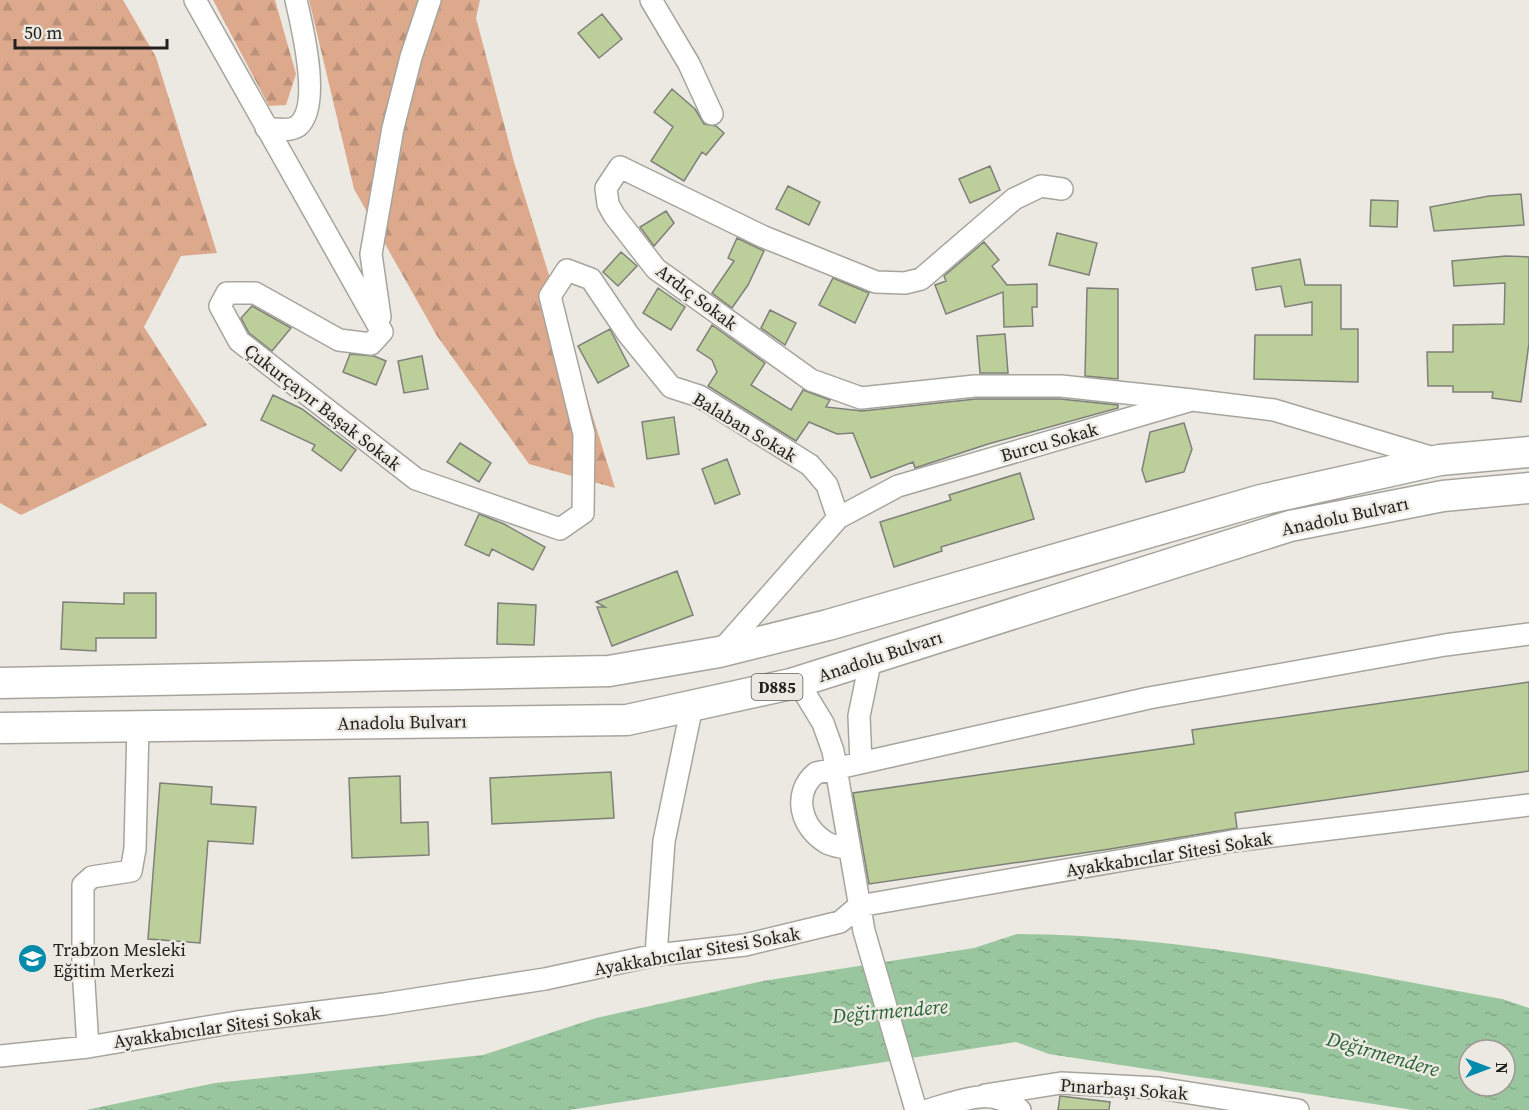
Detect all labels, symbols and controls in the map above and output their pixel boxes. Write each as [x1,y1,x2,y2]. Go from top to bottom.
scale bar [15,12,166,50]
text: 50 m [24,20,62,45]
street label: Ardıç Sokak [651,258,743,336]
street label: Çukurçayır Başak Sokak [239,338,407,476]
street label: Balaban Sokak [688,386,802,468]
street label: Burcu Sokak [997,416,1101,468]
street label: Anadolu Bulvarı [1279,490,1411,542]
street label: Anadolu Bulvarı [815,624,945,688]
road number: D885 [752,674,802,700]
street label: Anadolu Bulvarı [337,708,467,736]
street label: Ayakkabıcılar Sitesi Sokak [1064,825,1274,883]
street label: Ayakkabıcılar Sitesi Sokak [592,921,802,981]
place label: Trabzon Mesleki Eğitim Merkezi [53,937,186,983]
school or university icon: Trabzon Mesleki Eğitim Merkezi [16,943,48,975]
water label: Değirmendere [830,992,949,1030]
street label: Ayakkabıcılar Sitesi Sokak [112,1000,322,1054]
water label: Değirmendere [1322,1024,1443,1083]
north arrow [1457,1038,1517,1098]
text: N [1491,1062,1513,1074]
street label: Pınarbaşı Sokak [1059,1072,1189,1106]

